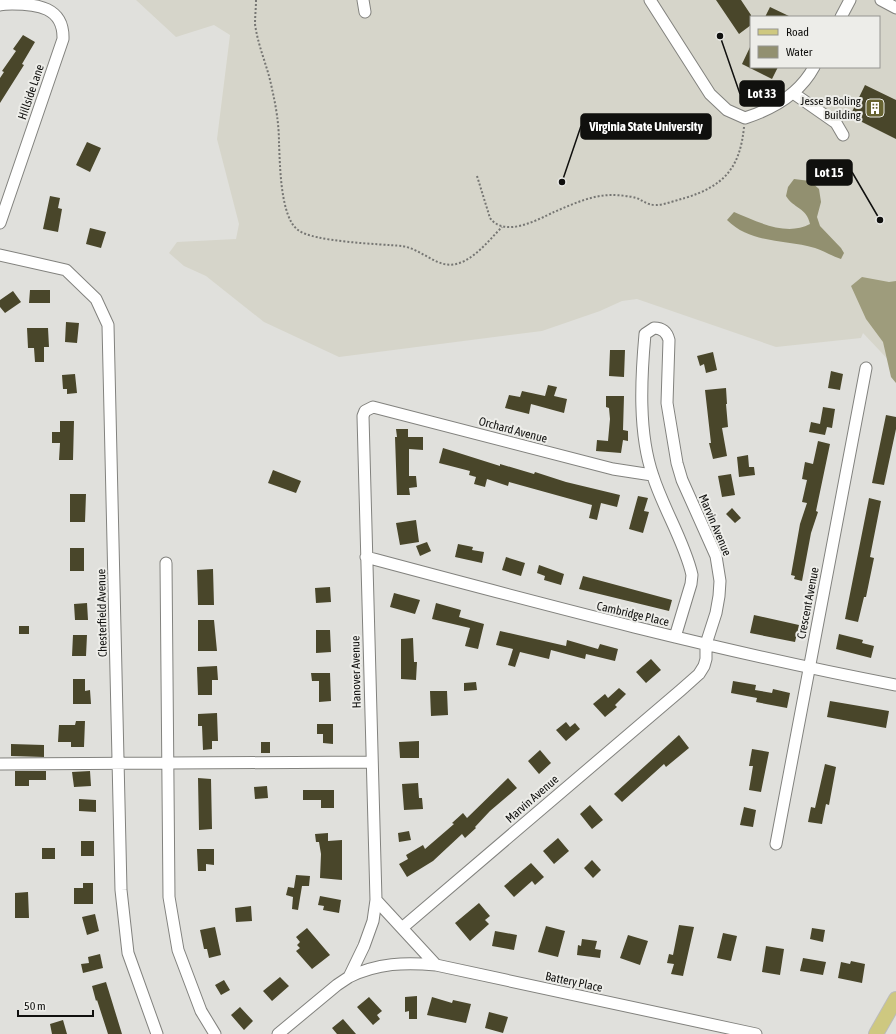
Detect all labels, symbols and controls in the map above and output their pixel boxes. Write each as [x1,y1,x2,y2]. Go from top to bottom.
legend [750,16,880,68]
text: Road [786,25,809,39]
text: Water [786,45,813,59]
street label: Hillside Lane [15,63,47,121]
callout: Lot 33 [740,81,784,106]
text: Lot 33 [748,86,776,101]
place label: Jesse B Boling Building [801,94,862,122]
building icon: Jesse B Boling Building [864,97,886,119]
callout: Virginia State University [581,114,711,139]
text: Virginia State University [588,119,703,134]
callout: Lot 15 [807,160,852,185]
text: Lot 15 [815,165,843,180]
street label: Orchard Avenue [477,414,549,446]
street label: Marvin Avenue [696,492,734,558]
street label: Crescent Avenue [794,566,822,640]
street label: Chesterfield Avenue [94,569,110,657]
street label: Cambridge Place [595,599,671,629]
street label: Hanover Avenue [348,636,364,708]
street label: Marvin Avenue [503,772,561,826]
street label: Battery Place [544,969,604,995]
scale bar [18,992,93,1018]
text: 50 m [24,999,46,1013]

